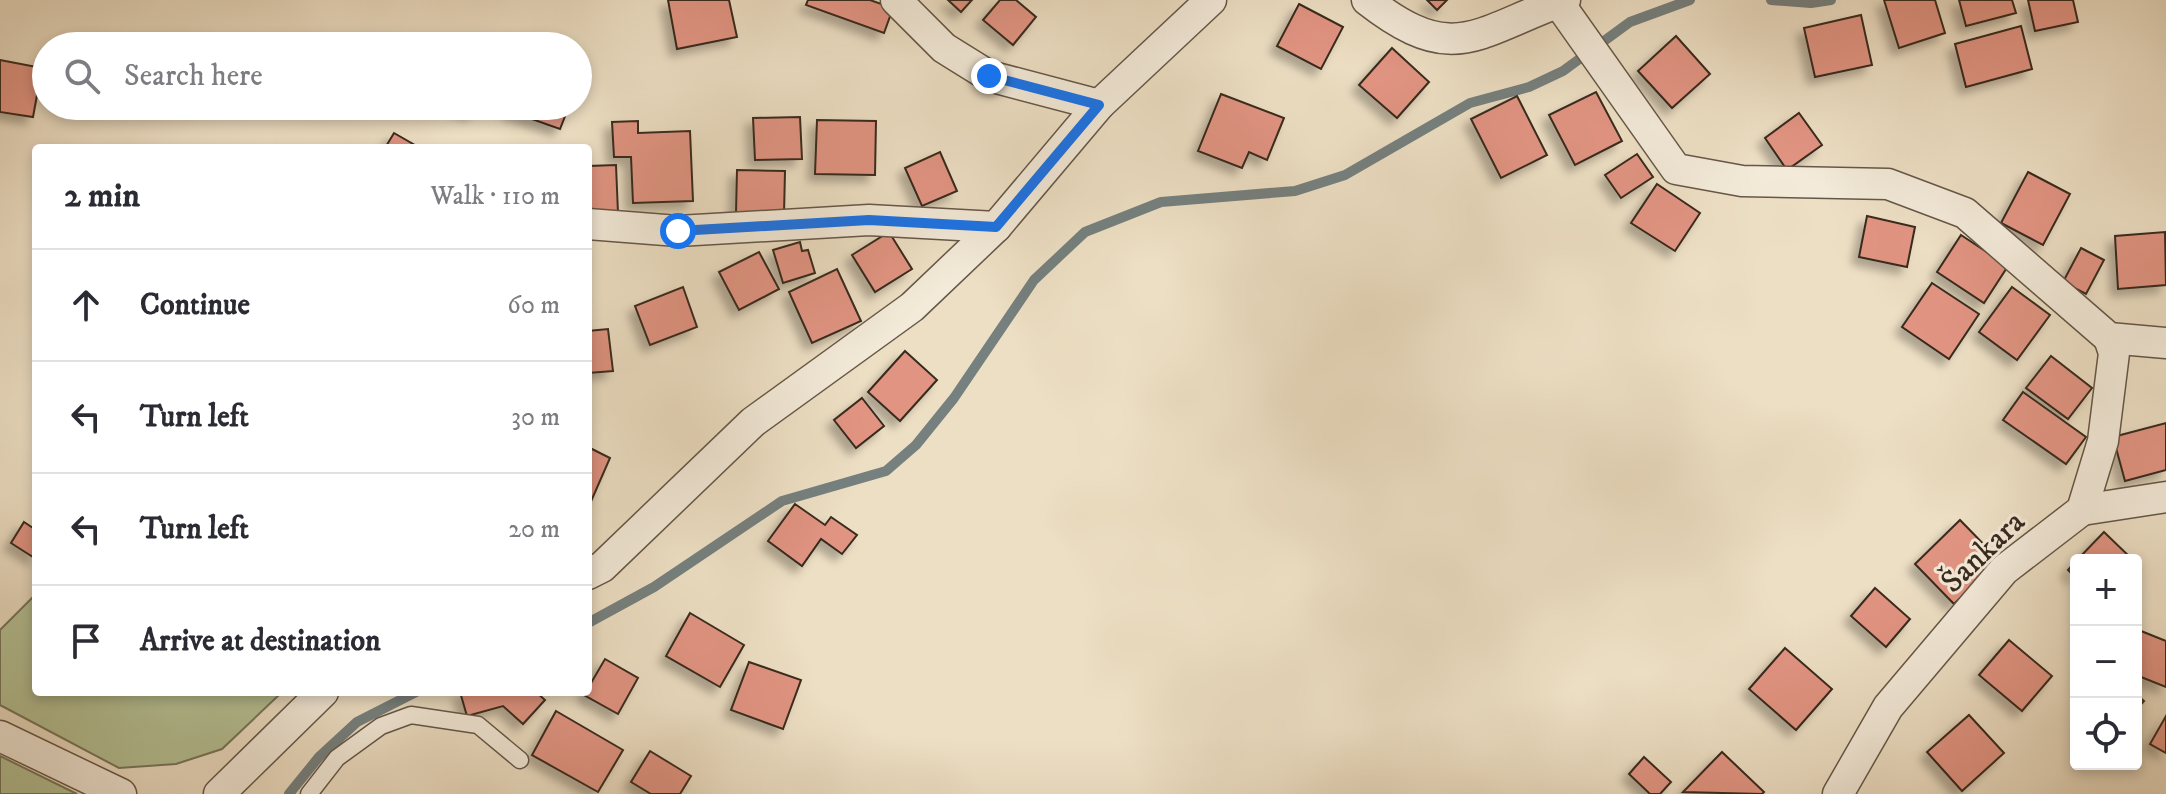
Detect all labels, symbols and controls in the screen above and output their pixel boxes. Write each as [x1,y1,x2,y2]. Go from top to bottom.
search box [32,32,592,120]
icon: search [60,54,104,98]
text: Search here [124,58,263,95]
route end [971,58,1007,94]
text: 2 min [64,175,140,217]
text: Walk · 110 m [430,180,560,213]
route start [660,213,696,249]
icon: ahead [64,283,108,327]
text: Continue [140,287,250,324]
text: 60 m [507,289,560,322]
icon: left [64,395,108,439]
text: Turn left [140,399,249,436]
text: 30 m [511,401,560,434]
street label: Šankara [1933,502,2034,602]
icon: left [64,507,108,551]
text: Turn left [140,511,249,548]
text: 20 m [508,513,560,546]
map controls [2070,554,2142,770]
button: + [2070,554,2142,626]
icon: arrive [64,619,108,663]
text: Arrive at destination [140,623,381,660]
button: − [2070,626,2142,698]
button: locate [2070,698,2142,770]

